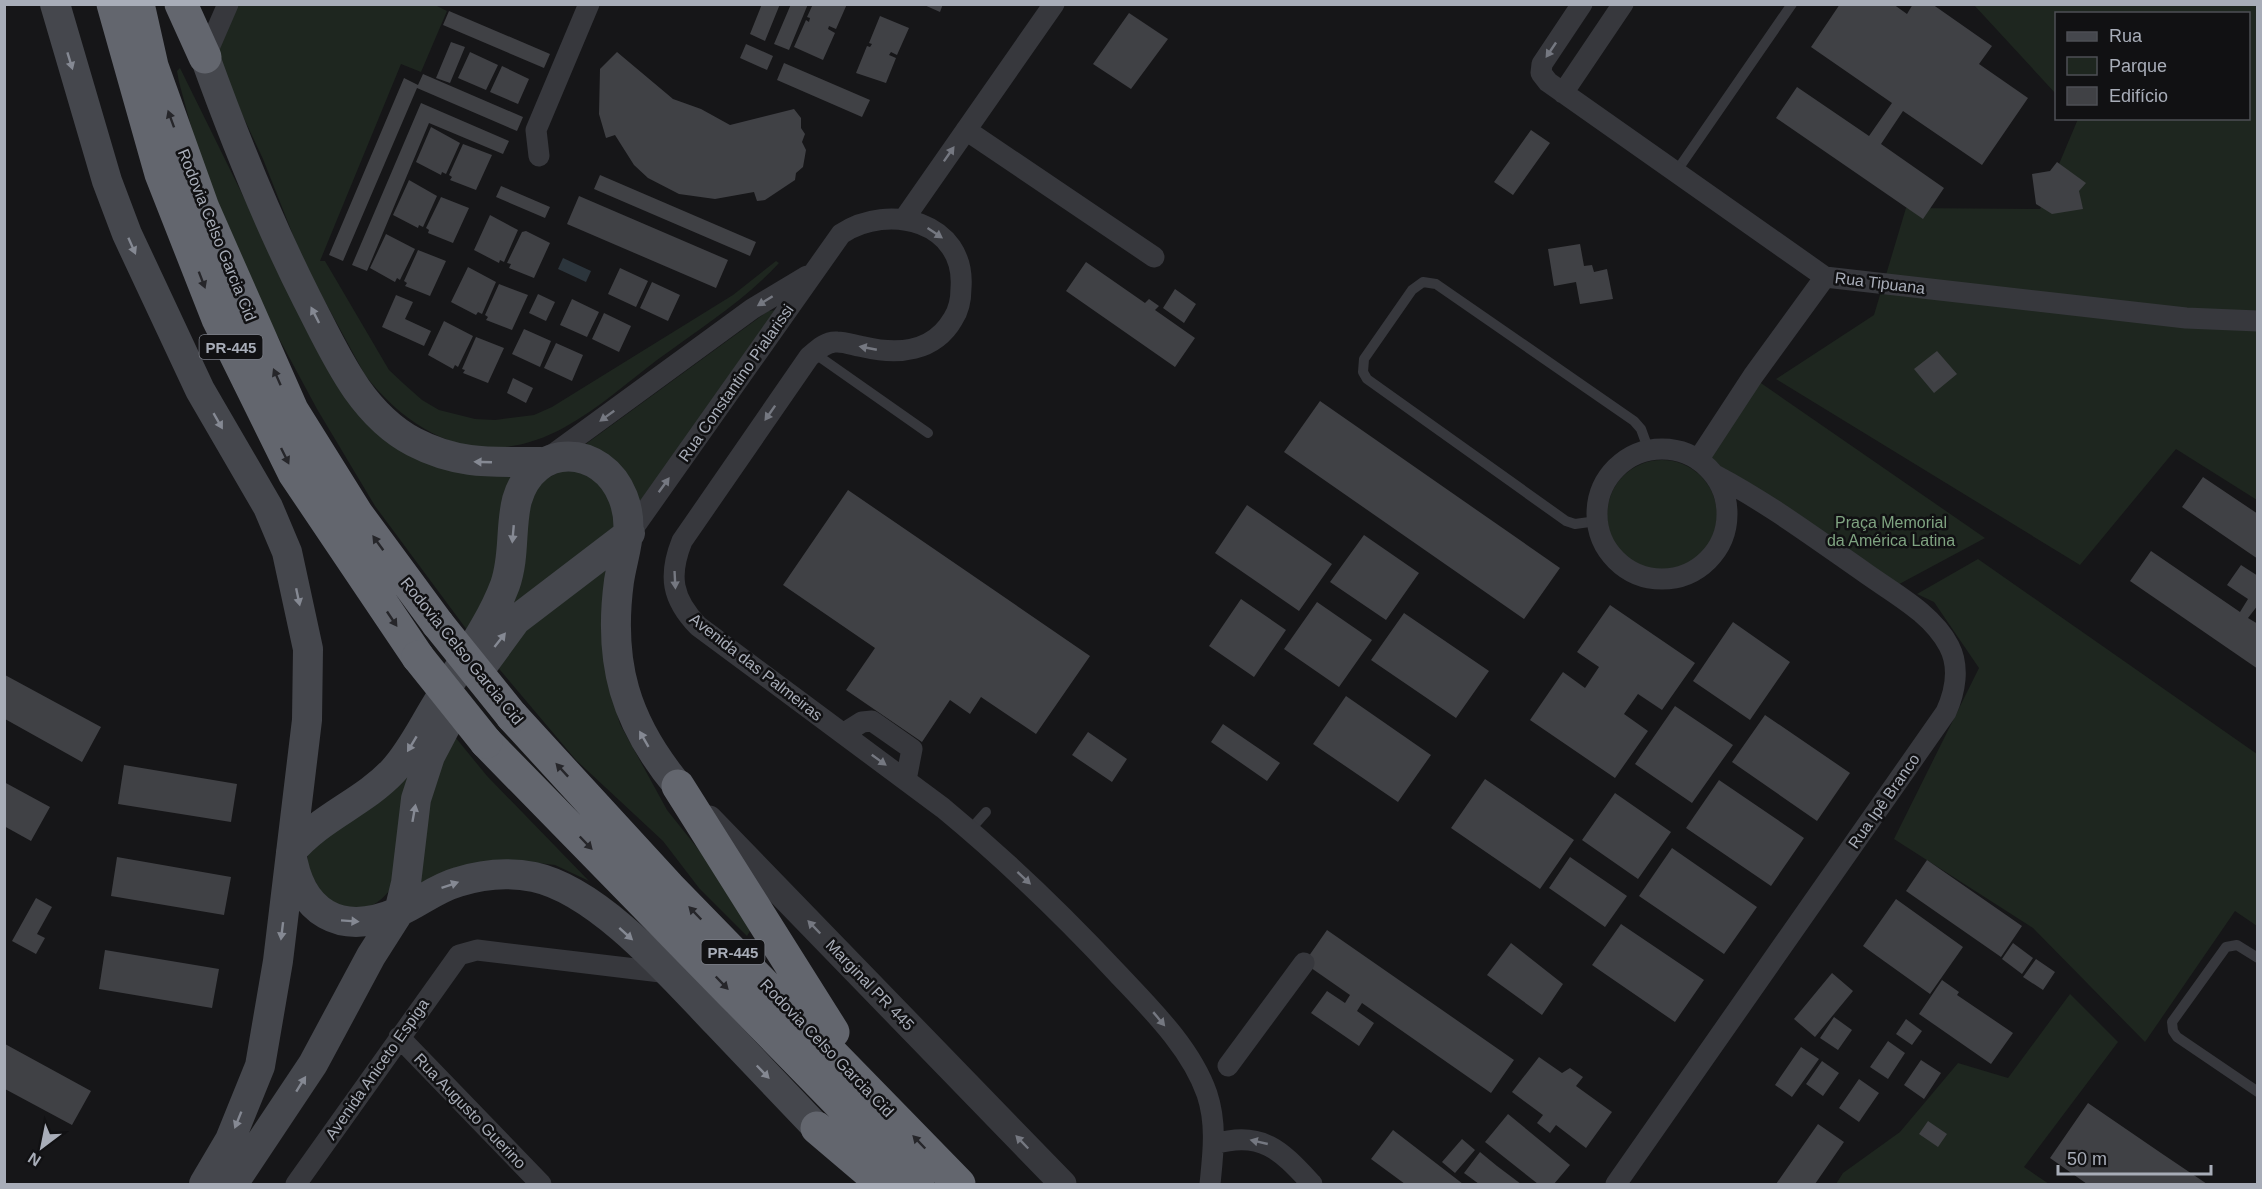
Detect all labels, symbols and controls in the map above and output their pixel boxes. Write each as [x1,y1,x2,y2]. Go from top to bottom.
legend [2055,12,2250,120]
text: Rua [2109,26,2143,46]
one-way arrow [1545,42,1557,58]
one-way arrow [66,52,75,70]
text: Parque [2109,56,2167,76]
text: Edifício [2109,86,2168,106]
one-way arrow [166,110,175,128]
street label: Rodovia Celso Garcia Cid [175,146,259,324]
one-way arrow [943,147,955,163]
one-way arrow [927,227,944,238]
one-way arrow [128,237,137,254]
street label: Rua Tipuana [1834,269,1926,297]
one-way arrow [197,271,207,289]
one-way arrow [757,296,773,307]
street label: Rua Constantino Pialarissi [675,301,797,465]
one-way arrow [310,306,320,323]
road number: PR-445 [200,335,262,359]
one-way arrow [859,343,878,352]
one-way arrow [273,368,282,385]
one-way arrow [765,405,776,421]
one-way arrow [600,410,616,422]
one-way arrow [213,413,223,430]
one-way arrow [281,447,290,464]
one-way arrow [473,457,492,467]
one-way arrow [658,477,670,493]
park label: Praça Memorial da América Latina [1827,514,1955,549]
one-way arrow [508,524,518,543]
one-way arrow [372,536,384,552]
one-way arrow [670,570,679,589]
street label: Rodovia Celso Garcia Cid [397,574,527,728]
one-way arrow [294,588,304,606]
one-way arrow [386,610,398,626]
street label: Avenida das Palmeiras [686,610,826,724]
one-way arrow [493,632,506,648]
one-way arrow [638,731,649,747]
one-way arrow [406,736,417,752]
street label: Rua Ipê Branco [1845,751,1923,851]
one-way arrow [870,754,886,766]
one-way arrow [556,763,569,778]
one-way arrow [410,803,419,822]
one-way arrow [579,836,593,851]
one-way arrow [1017,870,1031,884]
one-way arrow [441,879,459,889]
one-way arrow [688,906,702,920]
one-way arrow [341,917,360,926]
one-way arrow [807,920,821,934]
one-way arrow [277,922,287,941]
one-way arrow [619,926,633,940]
street label: Marginal PR 445 [822,936,918,1034]
road number: PR-445 [702,940,764,964]
one-way arrow [715,975,729,989]
street label: Rodovia Celso Garcia Cid [757,976,897,1120]
street label: Avenida Aniceto Espiga [322,995,432,1143]
one-way arrow [1152,1011,1165,1026]
street label: Rua Augusto Guerino [411,1050,529,1172]
one-way arrow [756,1064,770,1078]
one-way arrow [295,1076,307,1092]
one-way arrow [233,1111,242,1129]
north arrow [12,1117,72,1177]
one-way arrow [912,1135,926,1150]
one-way arrow [1015,1135,1029,1150]
one-way arrow [1250,1137,1268,1147]
scale bar [2058,1138,2211,1176]
text: N [25,1149,44,1170]
text: 50 m [2067,1149,2107,1169]

